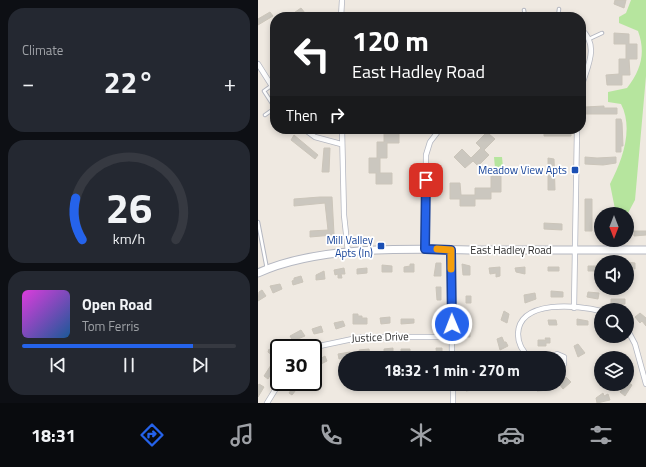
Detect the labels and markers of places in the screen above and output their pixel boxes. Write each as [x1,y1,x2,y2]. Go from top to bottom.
place label: Meadow View Apts [478,162,567,178]
pin [409,163,443,197]
marker: Meadow View Apts [570,165,580,175]
place label: Mill Valley Apts (In) [326,232,374,261]
marker: Mill Valley Apts (In) [376,241,386,251]

